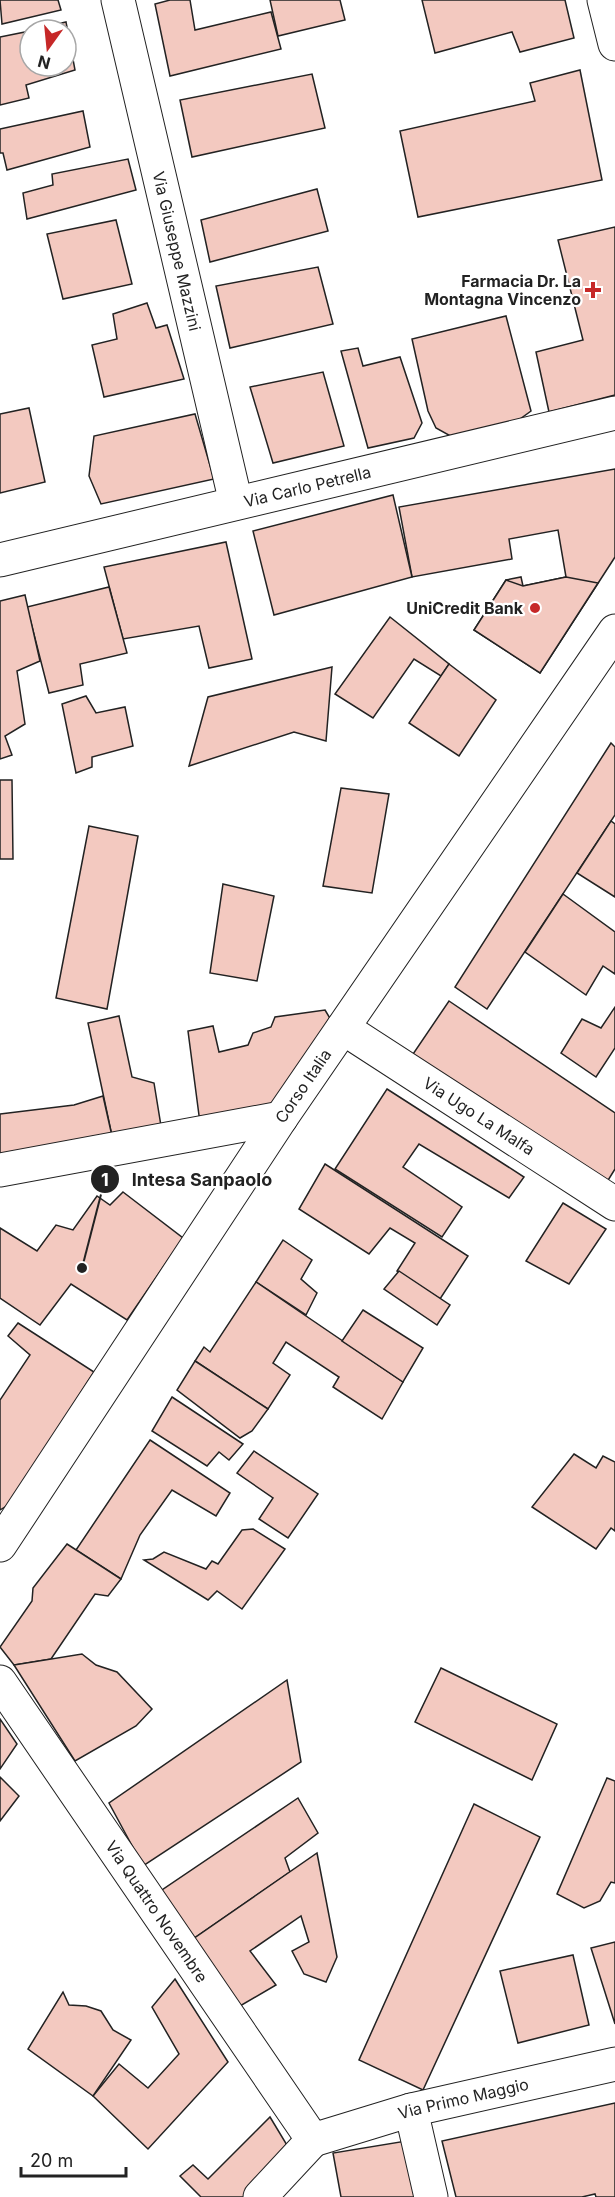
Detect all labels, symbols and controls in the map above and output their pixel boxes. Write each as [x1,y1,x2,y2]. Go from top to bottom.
north arrow [18,18,78,78]
text: N [36,51,53,74]
street label: Via Giuseppe Mazzini [149,169,205,333]
place label: Farmacia Dr. La Montagna Vincenzo [424,271,581,309]
marker: Farmacia Dr. La Montagna Vincenzo [586,283,600,297]
street label: Via Carlo Petrella [242,462,373,511]
place label: UniCredit Bank [406,598,524,618]
marker: UniCredit Bank [528,601,542,615]
street label: Corso Italia [271,1045,335,1127]
street label: Via Ugo La Malfa [420,1073,538,1159]
callout: Intesa Sanpaolo [90,1161,284,1197]
text: 1 [101,1169,109,1190]
text: Intesa Sanpaolo [132,1169,272,1190]
street label: Via Quattro Novembre [101,1837,212,1986]
street label: Via Primo Maggio [395,2074,530,2123]
scale bar [21,2140,126,2178]
text: 20 m [30,2150,73,2171]

